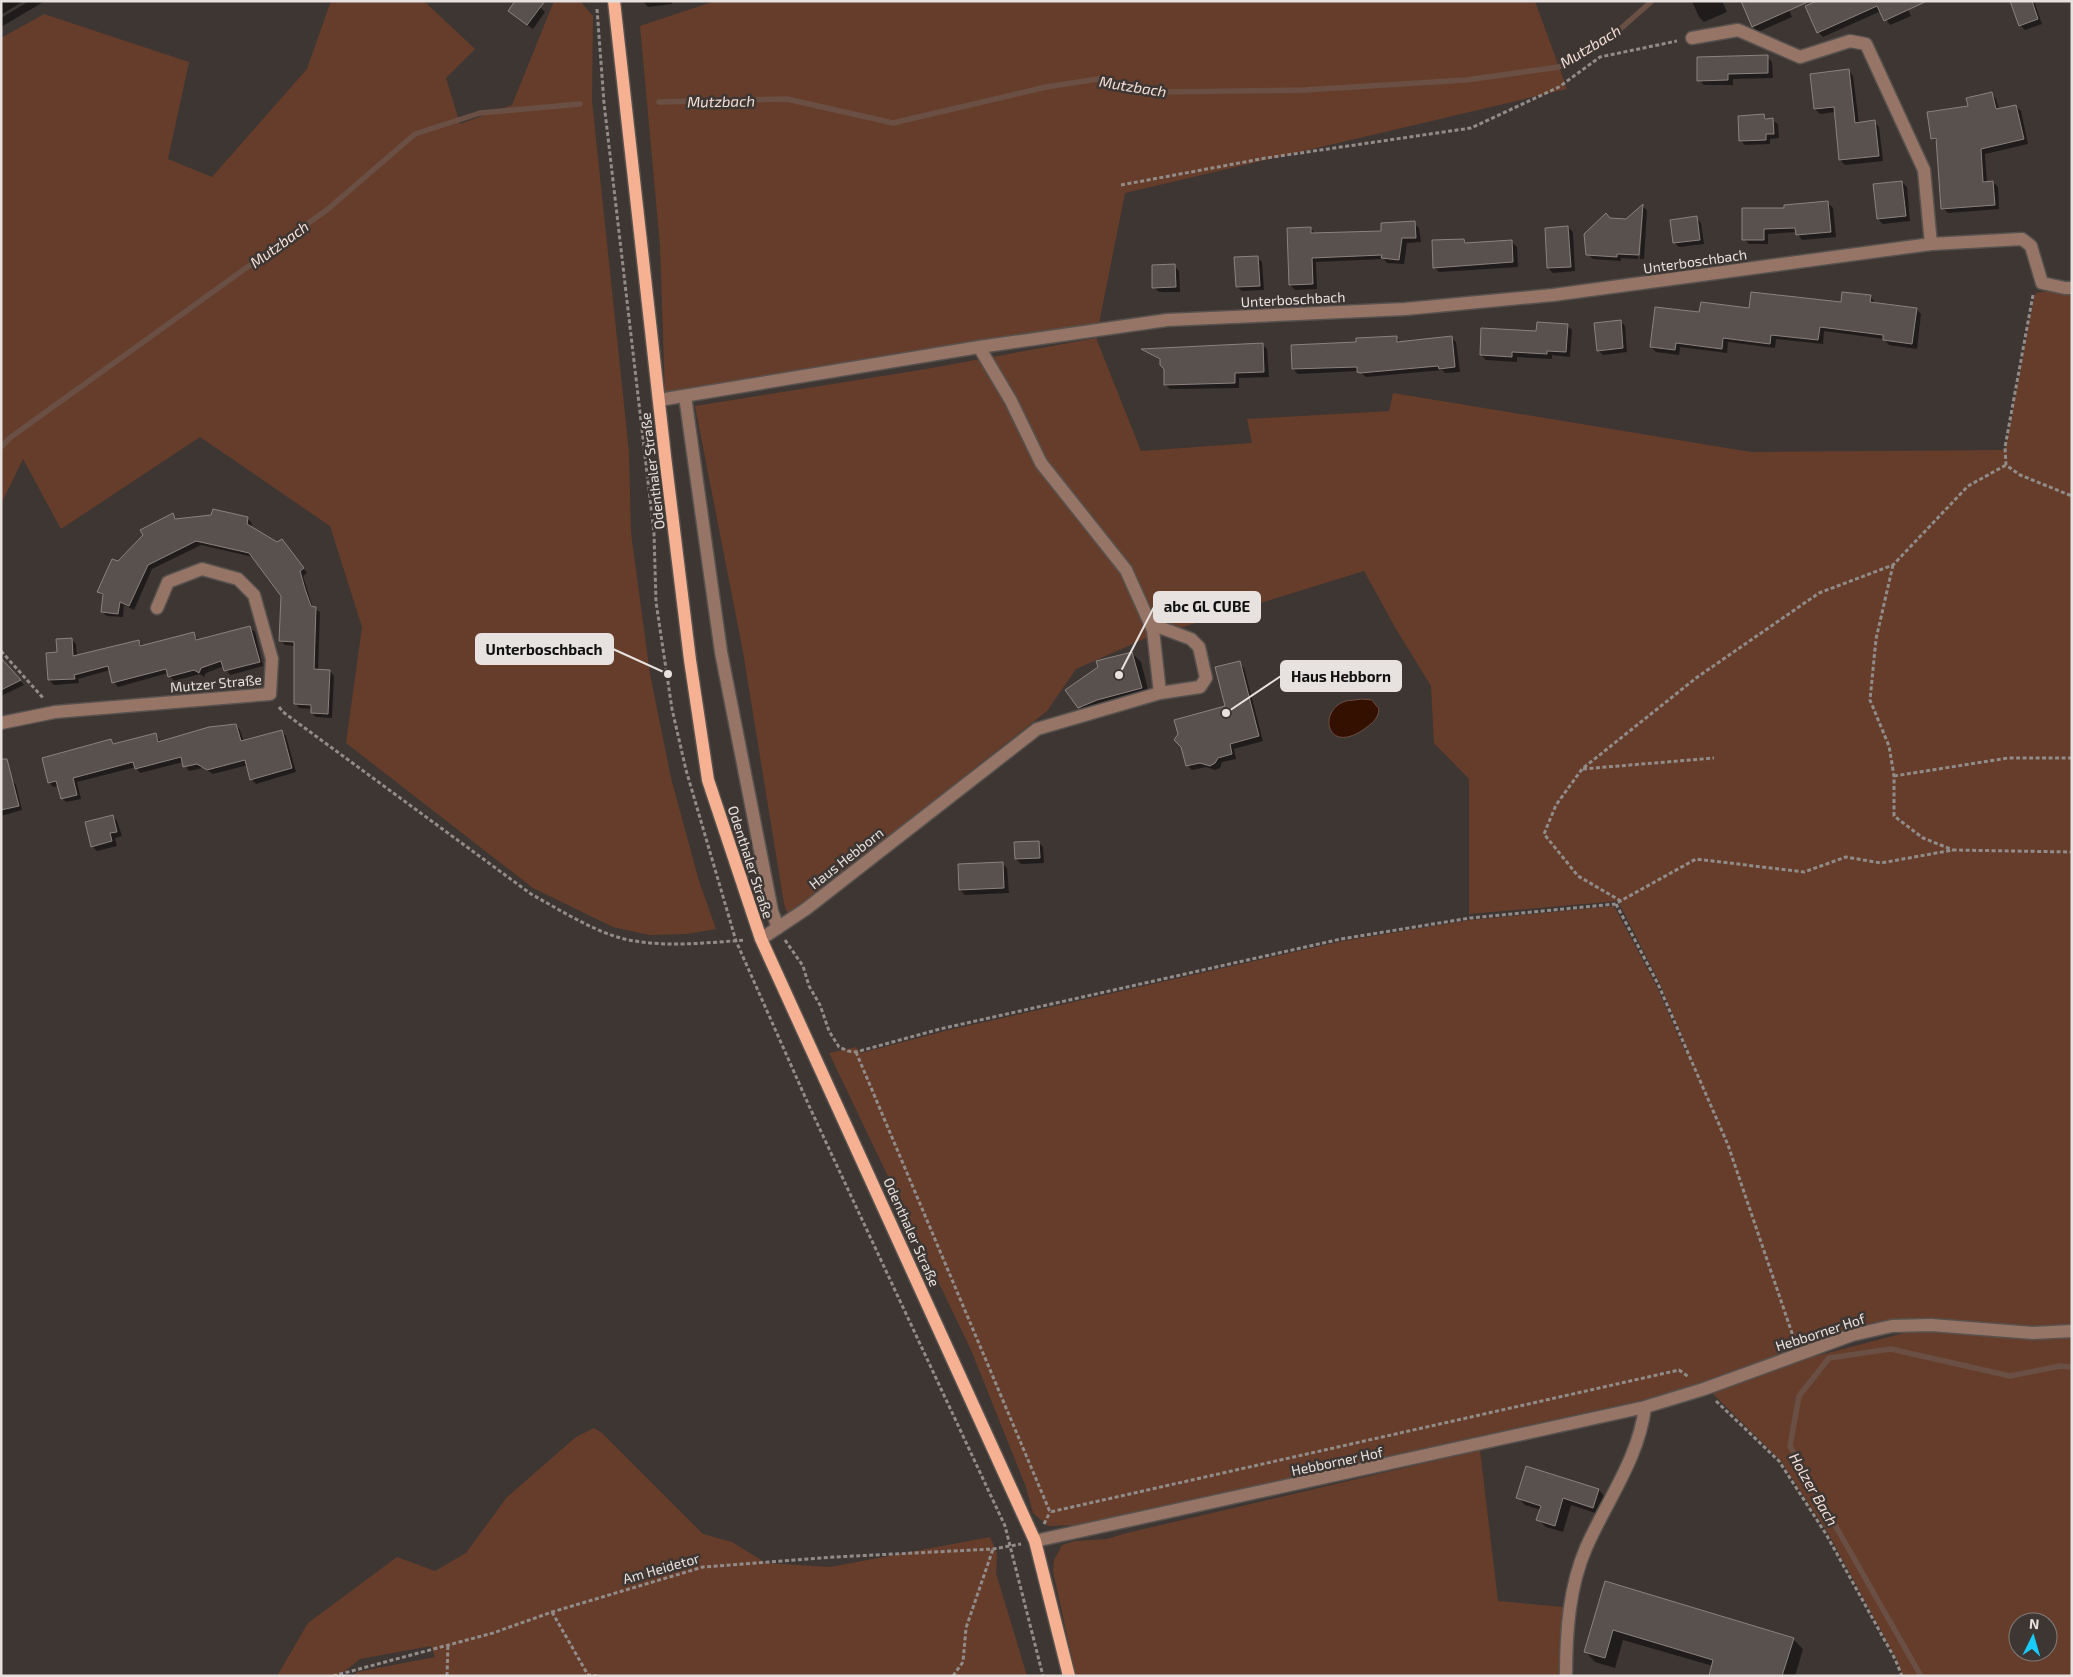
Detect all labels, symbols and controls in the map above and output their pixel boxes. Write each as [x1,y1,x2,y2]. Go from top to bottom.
water label: Mutzbach [1556,21,1624,71]
water label: Mutzbach [1098,72,1168,100]
water label: Mutzbach [687,91,755,111]
water label: Mutzbach [246,217,312,271]
street label: Unterboschbach [1642,245,1748,277]
street label: Unterboschbach [1240,288,1346,310]
street label: Odenthaler Straße [636,412,668,530]
callout: abc GL CUBE [1154,592,1260,622]
text: abc GL CUBE [1164,597,1251,615]
callout: Unterboschbach [476,634,613,664]
text: Unterboschbach [486,640,602,658]
callout: Haus Hebborn [1281,661,1401,691]
text: Haus Hebborn [1291,667,1391,685]
street label: Mutzer Straße [169,671,263,695]
street label: Odenthaler Straße [725,803,777,921]
street label: Haus Hebborn [805,824,887,892]
street label: Odenthaler Straße [880,1175,944,1289]
street label: Hebborner Hof [1773,1309,1868,1354]
street label: Hebborner Hof [1290,1443,1385,1479]
water label: Holzer Bach [1786,1449,1842,1529]
street label: Am Heidetor [621,1549,702,1587]
north arrow [2008,1612,2058,1662]
text: N [2028,1615,2040,1632]

